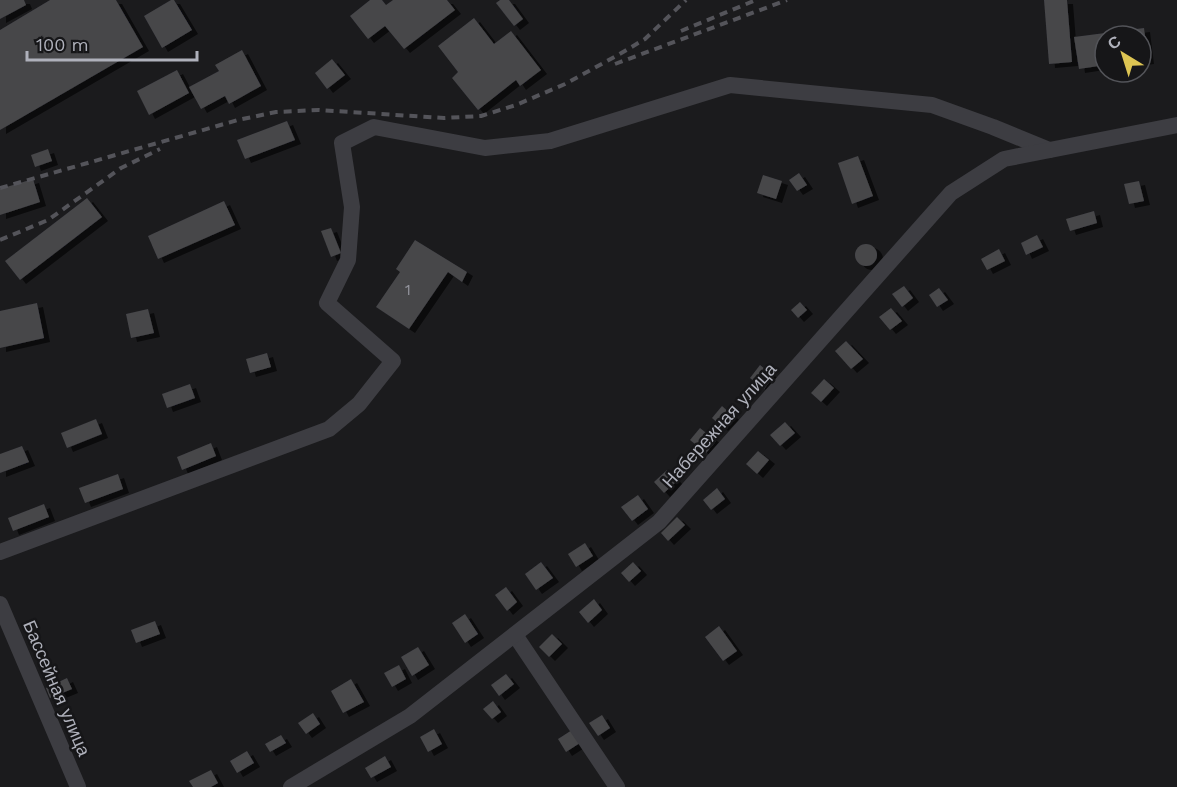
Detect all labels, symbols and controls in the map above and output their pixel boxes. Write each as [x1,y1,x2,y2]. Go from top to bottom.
scale bar [27,24,196,62]
north arrow [1093,24,1153,84]
text: С [1104,31,1125,54]
text: 100 m [36,34,89,55]
house number: 1 [405,281,411,299]
street label: Набережная улица [658,358,781,492]
street label: Бассейная улица [19,617,95,760]

